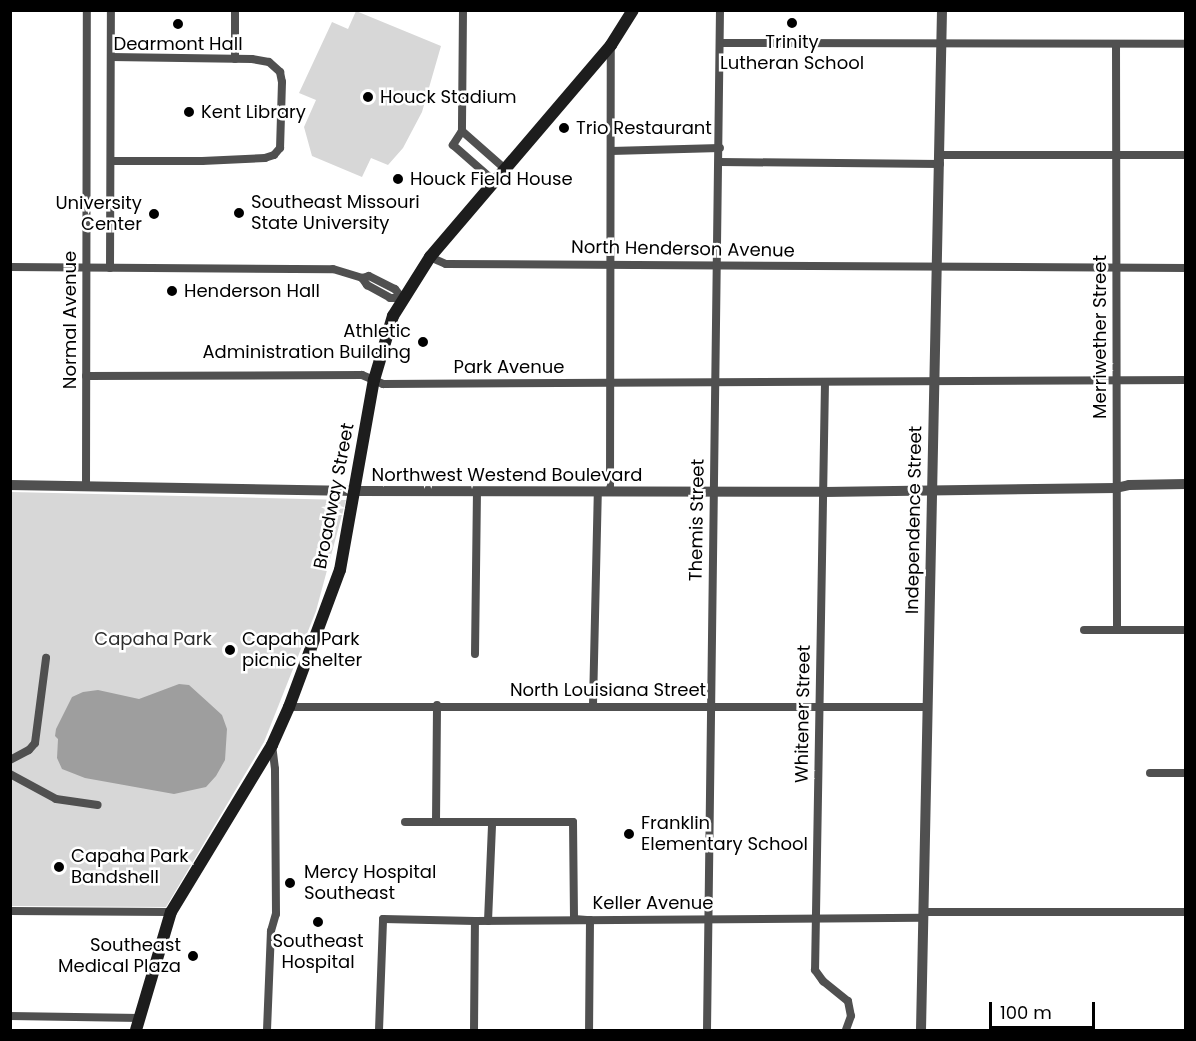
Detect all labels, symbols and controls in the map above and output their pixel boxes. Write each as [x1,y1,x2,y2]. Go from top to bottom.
marker: Trinity Lutheran School [785,16,799,30]
marker: Dearmont Hall [171,17,185,31]
place label: Trinity Lutheran School [720,32,864,74]
place label: Dearmont Hall [113,33,243,55]
place label: Houck Stadium [380,86,516,108]
marker: Houck Stadium [361,90,375,104]
place label: Kent Library [201,101,306,123]
marker: Kent Library [182,105,196,119]
place label: Trio Restaurant [576,117,712,139]
marker: Trio Restaurant [557,121,571,135]
place label: Houck Field House [410,168,573,190]
marker: Houck Field House [391,172,405,186]
place label: Southeast Missouri State University [251,192,420,234]
place label: University Center [55,193,142,236]
marker: Southeast Missouri State University [232,206,246,220]
marker: University Center [147,207,161,221]
street label: North Henderson Avenue [571,236,795,262]
street label: Normal Avenue [59,251,81,389]
street label: Merriwether Street [1089,255,1111,419]
place label: Henderson Hall [184,280,320,302]
marker: Henderson Hall [165,284,179,298]
place label: Athletic Administration Building [202,321,411,364]
marker: Athletic Administration Building [416,335,430,349]
street label: Park Avenue [454,356,564,378]
street label: Broadway Street [309,421,359,571]
street label: Independence Street [902,426,926,614]
street label: Themis Street [685,459,709,581]
street label: Northwest Westend Boulevard [372,464,642,486]
park label: Capaha Park [94,628,212,650]
place label: Capaha Park picnic shelter [242,629,362,672]
marker: Capaha Park picnic shelter [223,643,237,657]
street label: Whitener Street [791,645,815,783]
street label: North Louisiana Street [510,679,706,701]
place label: Franklin Elementary School [641,813,808,856]
marker: Franklin Elementary School [622,827,636,841]
place label: Capaha Park Bandshell [71,846,188,888]
marker: Capaha Park Bandshell [52,860,66,874]
place label: Mercy Hospital Southeast [304,862,436,904]
marker: Mercy Hospital Southeast [281,874,299,892]
street label: Keller Avenue [592,892,714,914]
marker: Southeast Hospital [311,915,325,929]
place label: Southeast Hospital [273,931,363,974]
place label: Southeast Medical Plaza [58,935,181,978]
marker: Southeast Medical Plaza [186,949,200,963]
scale bar [992,990,1098,1028]
text: 100 m [1000,1000,1052,1025]

